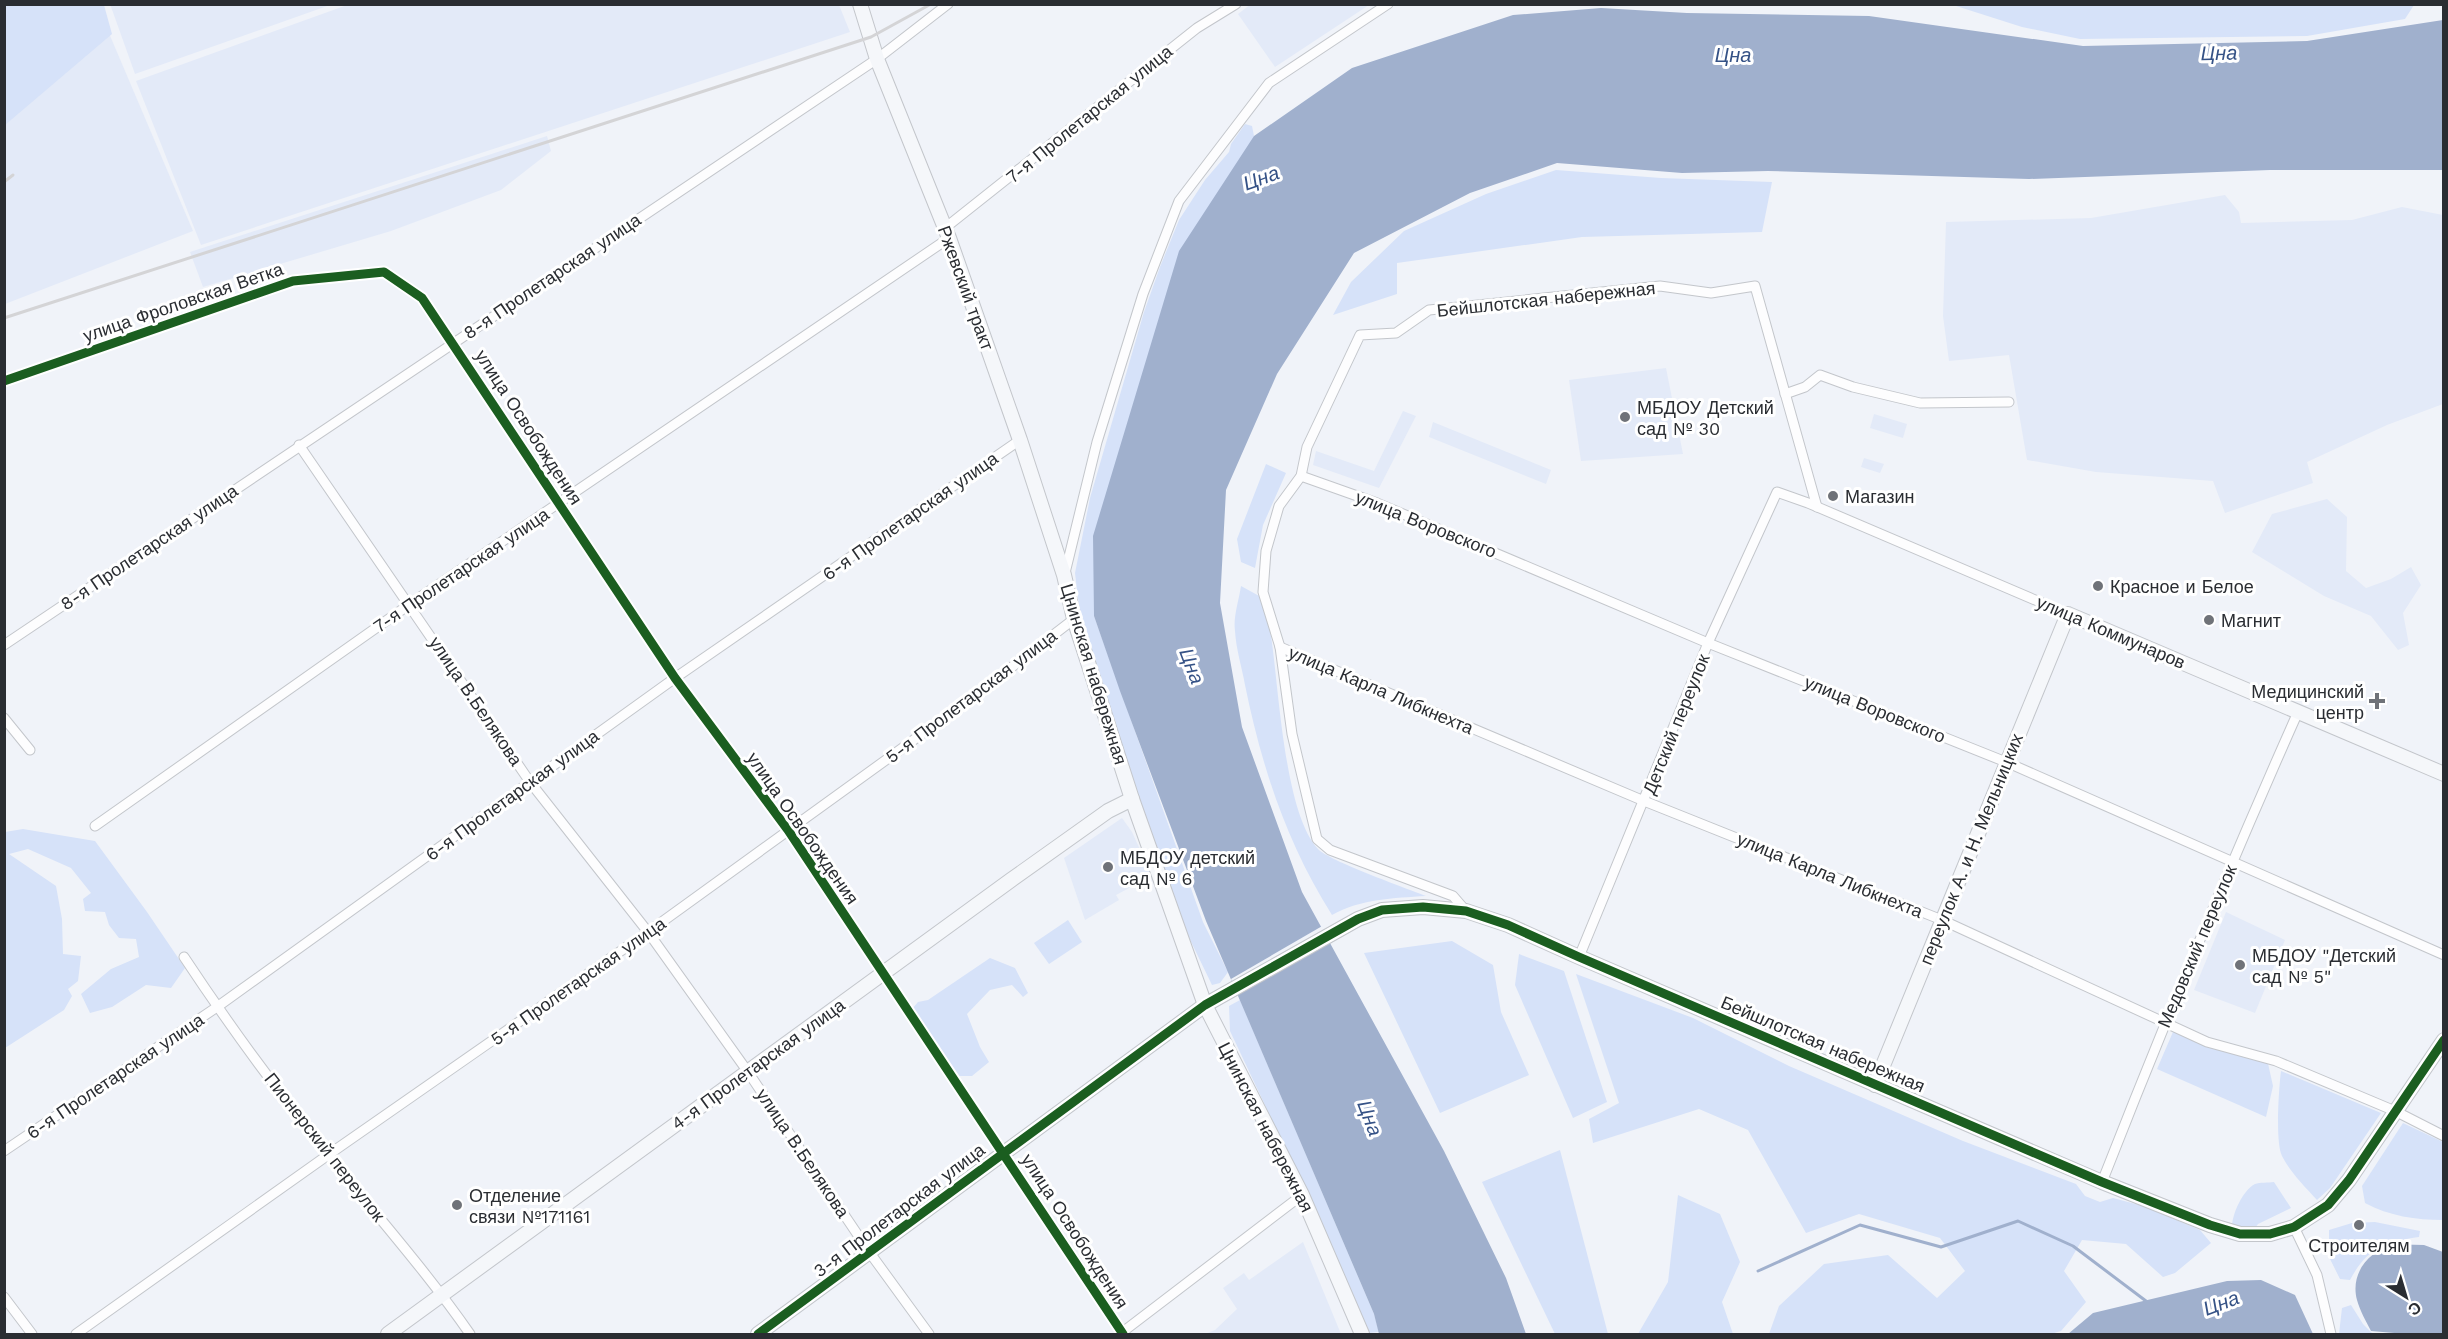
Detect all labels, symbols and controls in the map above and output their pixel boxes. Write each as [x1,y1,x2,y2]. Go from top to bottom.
street label: 7-я Пролетарская улица [1002,40,1177,187]
water label: Цна [2200,41,2238,65]
water label: Цна [1715,43,1751,67]
water label: Цна [1240,160,1282,196]
street label: 8-я Пролетарская улица [459,208,645,343]
street label: Ржевский тракт [934,223,998,353]
street label: улица Фроловская Ветка [80,258,287,346]
street label: Бейшлотская набережная [1436,277,1656,321]
street label: улица Освобождения [471,346,587,508]
place label: МБДОУ Детский сад № 30 [1637,397,1774,439]
marker: МБДОУ Детский сад № 30 [1618,410,1632,424]
street label: 6-я Пролетарская улица [818,447,1003,585]
street label: 8-я Пролетарская улица [56,479,242,614]
street label: улица Воровского [1352,486,1500,562]
place label: Магазин [1845,486,1914,507]
marker: Магазин [1826,489,1840,503]
street label: 7-я Пролетарская улица [369,503,554,637]
place label: Красное и Белое [2110,576,2254,597]
marker: Красное и Белое [2091,579,2105,593]
street label: Цнинская набережная [1056,581,1132,767]
street label: улица Коммунаров [2033,591,2189,673]
place label: Магнит [2221,610,2281,631]
marker: Магнит [2202,613,2216,627]
street label: 5-я Пролетарская улица [881,624,1061,767]
street label: улица В.Белякова [425,632,528,770]
street label: улица Карла Либкнехта [1285,642,1477,739]
water label: Цна [1174,645,1210,687]
street label: Детский переулок [1638,651,1714,797]
street label: улица Воровского [1801,671,1949,747]
place label: Медицинский центр [2251,681,2364,723]
marker: Медицинский центр [2368,692,2386,710]
street label: 6-я Пролетарская улица [421,724,604,865]
street label: переулок А. и Н. Мельницких [1915,730,2027,968]
street label: улица Освобождения [743,748,863,908]
street label: улица Карла Либкнехта [1734,828,1927,922]
place label: МБДОУ детский сад № 6 [1120,847,1255,889]
marker: МБДОУ детский сад № 6 [1101,860,1115,874]
street label: Медовский переулок [2153,861,2241,1030]
street label: 5-я Пролетарская улица [486,912,670,1049]
place label: МБДОУ "Детский сад № 5" [2252,945,2396,987]
marker: МБДОУ "Детский сад № 5" [2233,958,2247,972]
street label: Бейшлотская набережная [1718,991,1928,1097]
street label: 4-я Пролетарская улица [667,993,850,1134]
street label: 6-я Пролетарская улица [22,1008,208,1143]
street label: Цнинская набережная [1214,1038,1318,1216]
street label: Пионерский переулок [260,1068,390,1226]
street label: улица В.Белякова [752,1084,855,1222]
water label: Цна [1352,1097,1388,1139]
street label: 3-я Пролетарская улица [809,1138,989,1281]
street label: улица Освобождения [1017,1150,1133,1312]
place label: Отделение связи №171161 [469,1185,590,1227]
marker: Отделение связи №171161 [450,1198,464,1212]
marker: Строителям [2352,1218,2366,1232]
place label: Строителям [2308,1235,2410,1256]
north arrow [2376,1267,2436,1327]
water label: Цна [2200,1285,2242,1321]
text: С [2404,1298,2425,1320]

